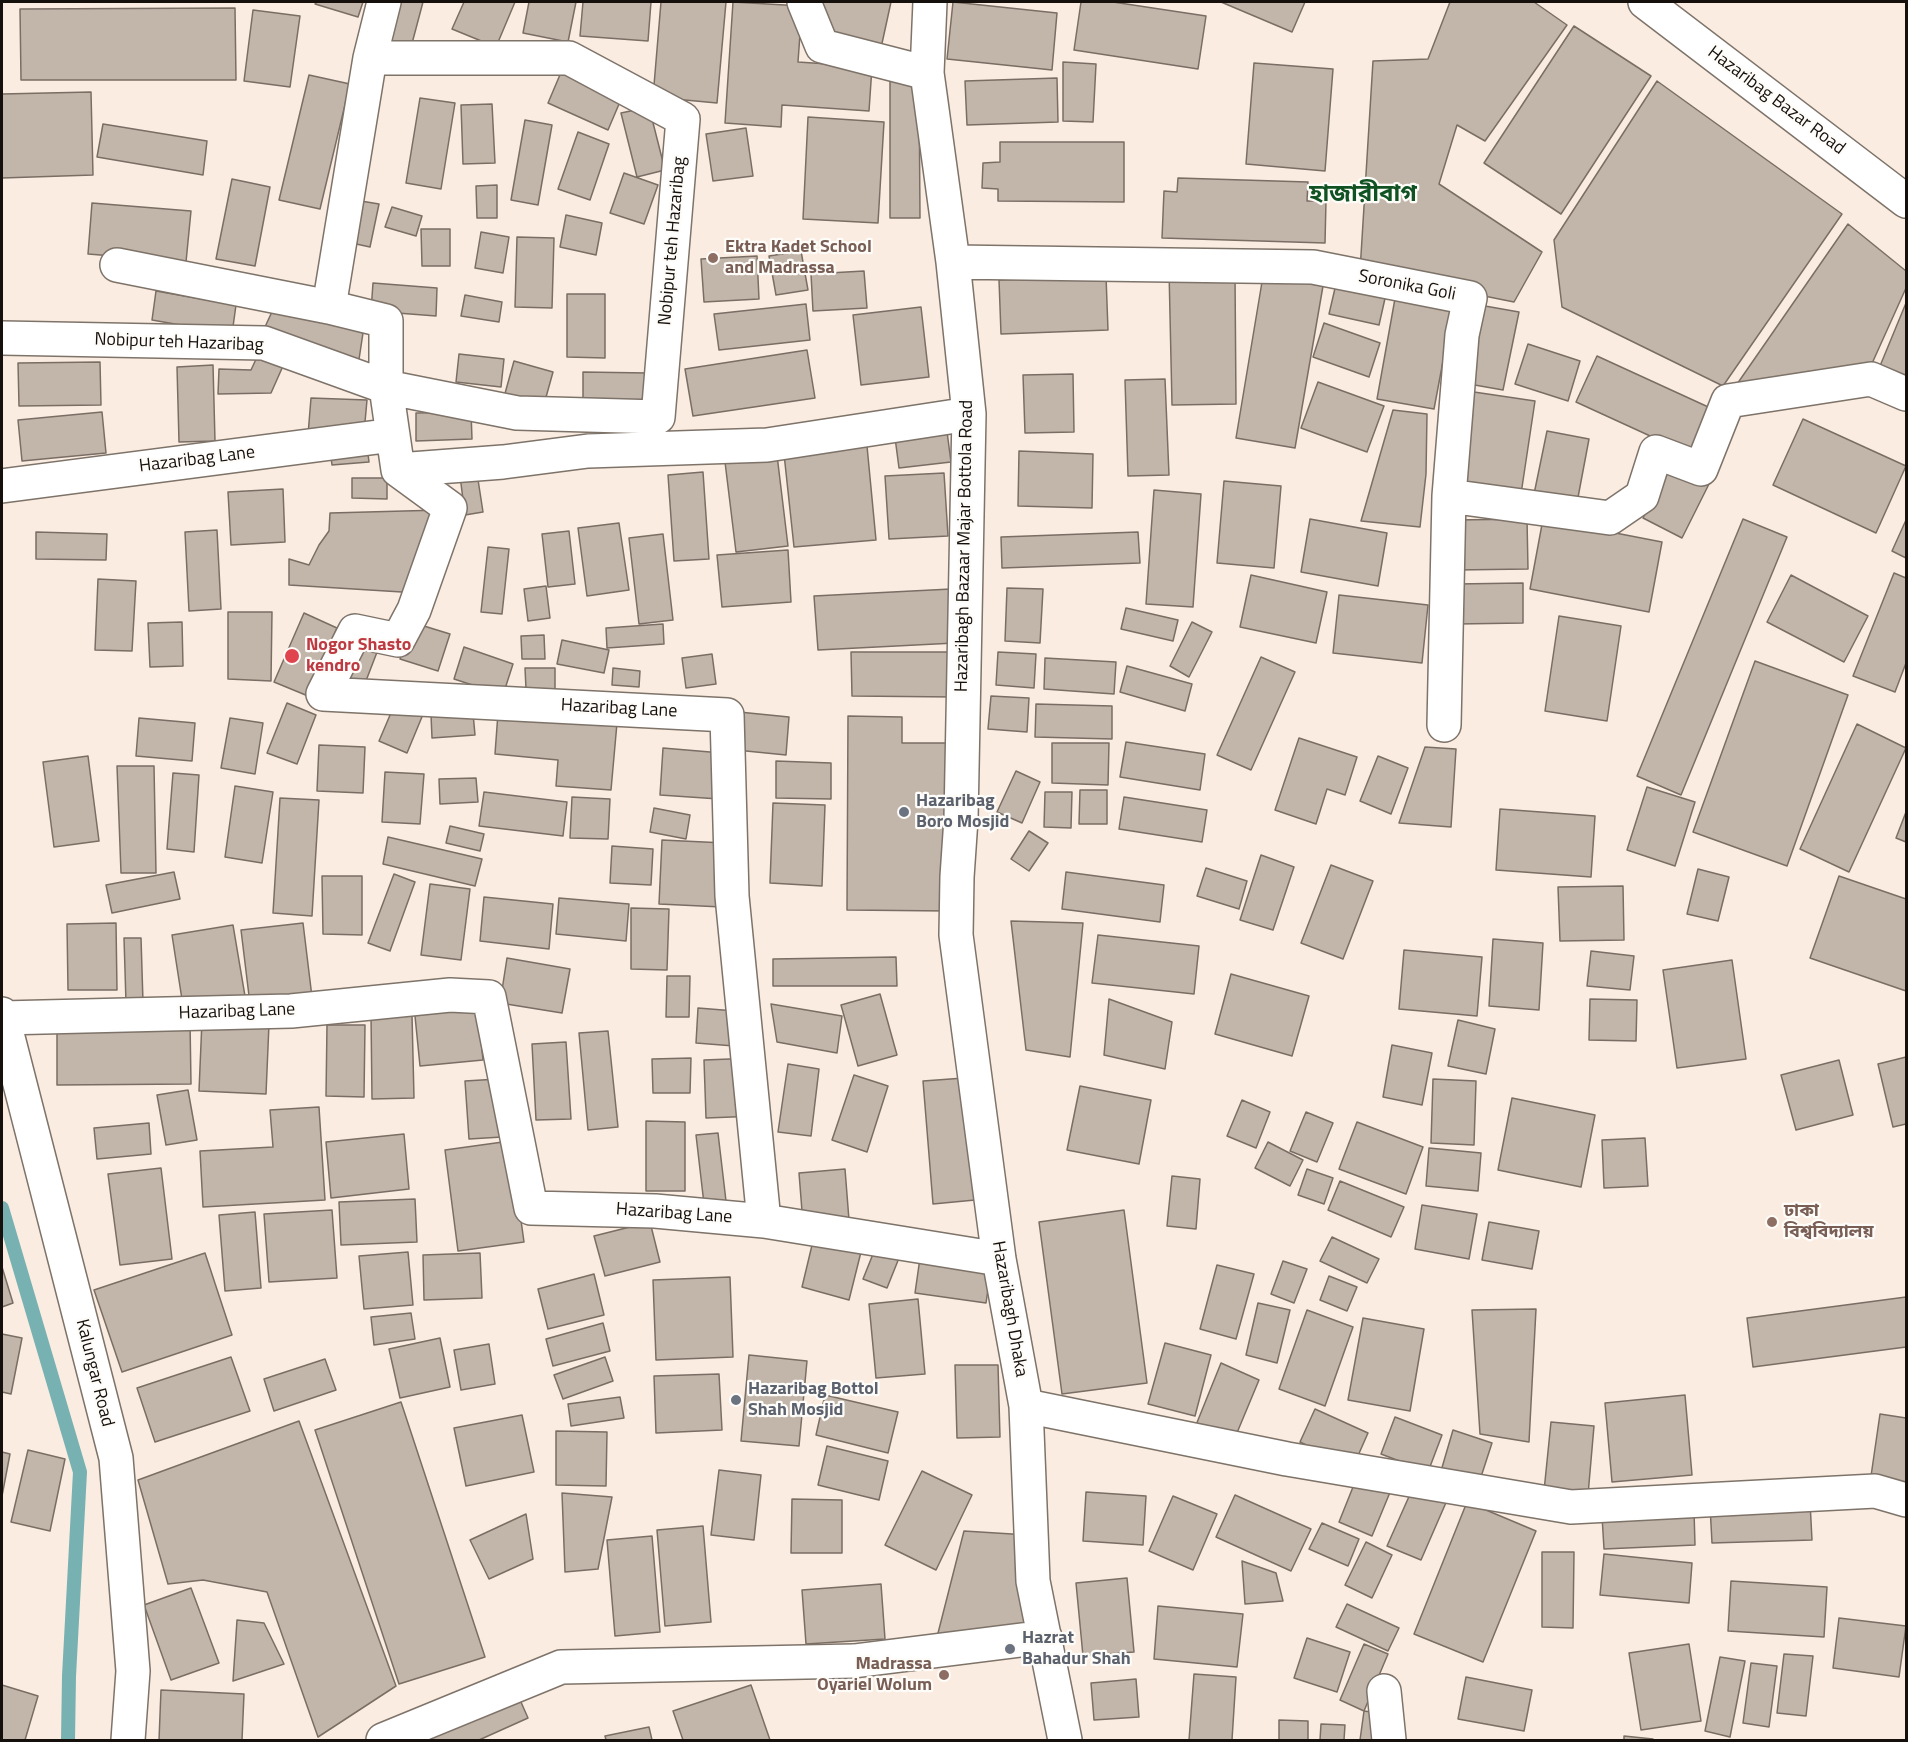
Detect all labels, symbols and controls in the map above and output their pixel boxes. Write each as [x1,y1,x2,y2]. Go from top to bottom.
street label: Hazaribag Bazar Road [1703,42,1849,160]
street label: Nobipur teh Hazaribag [655,156,691,326]
district label: হাজারীবাগ [1309,181,1417,209]
place label: Ektra Kadet School and Madrassa [725,237,872,280]
marker: Ektra Kadet School and Madrassa [706,251,720,265]
street label: Soronika Goli [1357,266,1457,306]
street label: Nobipur teh Hazaribag [94,329,264,357]
street label: Hazaribagh Bazaar Majar Bottola Road [952,400,978,692]
street label: Hazaribag Lane [138,442,256,478]
place label: Nogor Shasto kendro [306,635,411,678]
marker: Nogor Shasto kendro [283,647,301,665]
street label: Hazaribag Lane [560,695,678,723]
place label: Hazaribag Boro Mosjid [916,791,1009,834]
marker: Hazaribag Boro Mosjid [897,805,911,819]
street label: Hazaribag Lane [178,999,296,1025]
street label: Hazaribag Lane [615,1199,733,1229]
place label: ঢাকা বিশ্ববিদ্যালয় [1784,1201,1873,1244]
marker: ঢাকা বিশ্ববিদ্যালয় [1765,1215,1779,1229]
street label: Hazaribagh Dhaka [986,1239,1032,1379]
street label: Kalungar Road [70,1317,118,1429]
place label: Hazaribag Bottol Shah Mosjid [748,1379,879,1422]
marker: Hazaribag Bottol Shah Mosjid [729,1393,743,1407]
place label: Hazrat Bahadur Shah [1022,1628,1131,1670]
marker: Hazrat Bahadur Shah [1003,1642,1017,1656]
place label: Madrassa Oyariel Wolum [817,1654,932,1696]
marker: Madrassa Oyariel Wolum [937,1668,951,1682]

